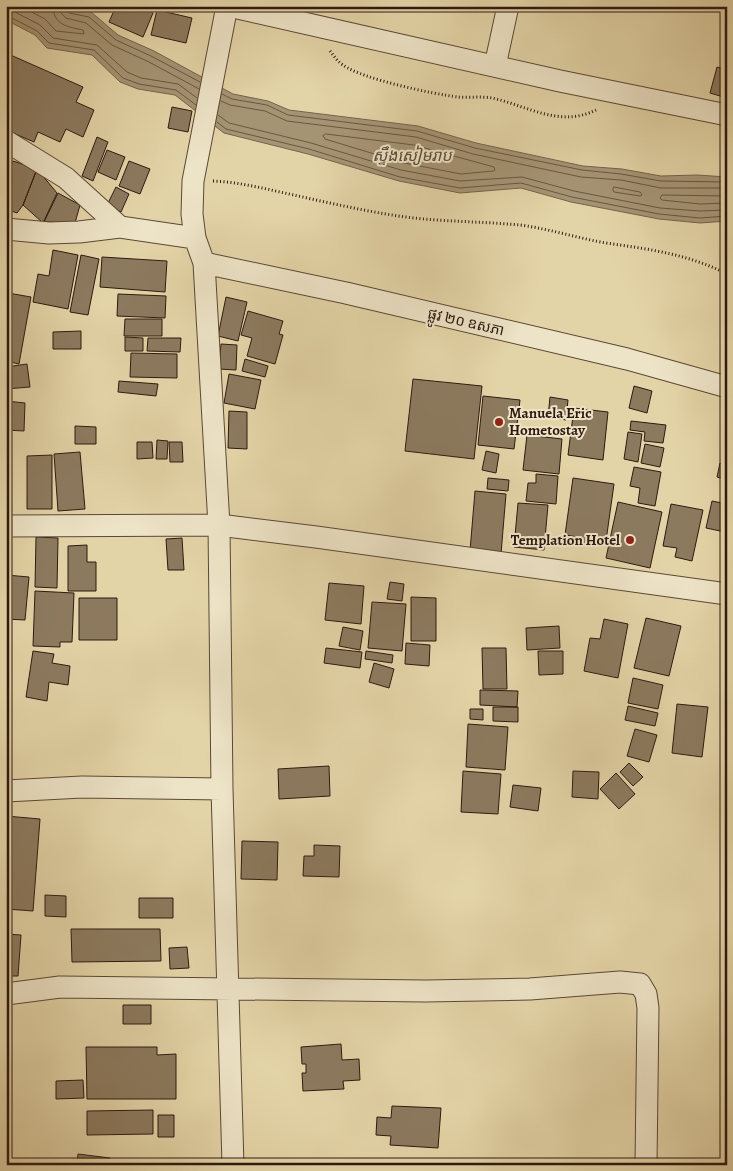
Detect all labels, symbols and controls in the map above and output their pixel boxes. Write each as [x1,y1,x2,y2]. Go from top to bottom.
water label: ស្ទឹងសៀមរាប [372,145,453,167]
street label: ផ្លូវ ២០ ឧសភា [425,303,506,344]
place label: Manuela Eric Hometostay [509,403,592,440]
marker: Manuela Eric Hometostay [493,416,505,428]
place label: Templation Hotel [511,530,620,550]
marker: Templation Hotel [624,534,636,546]

